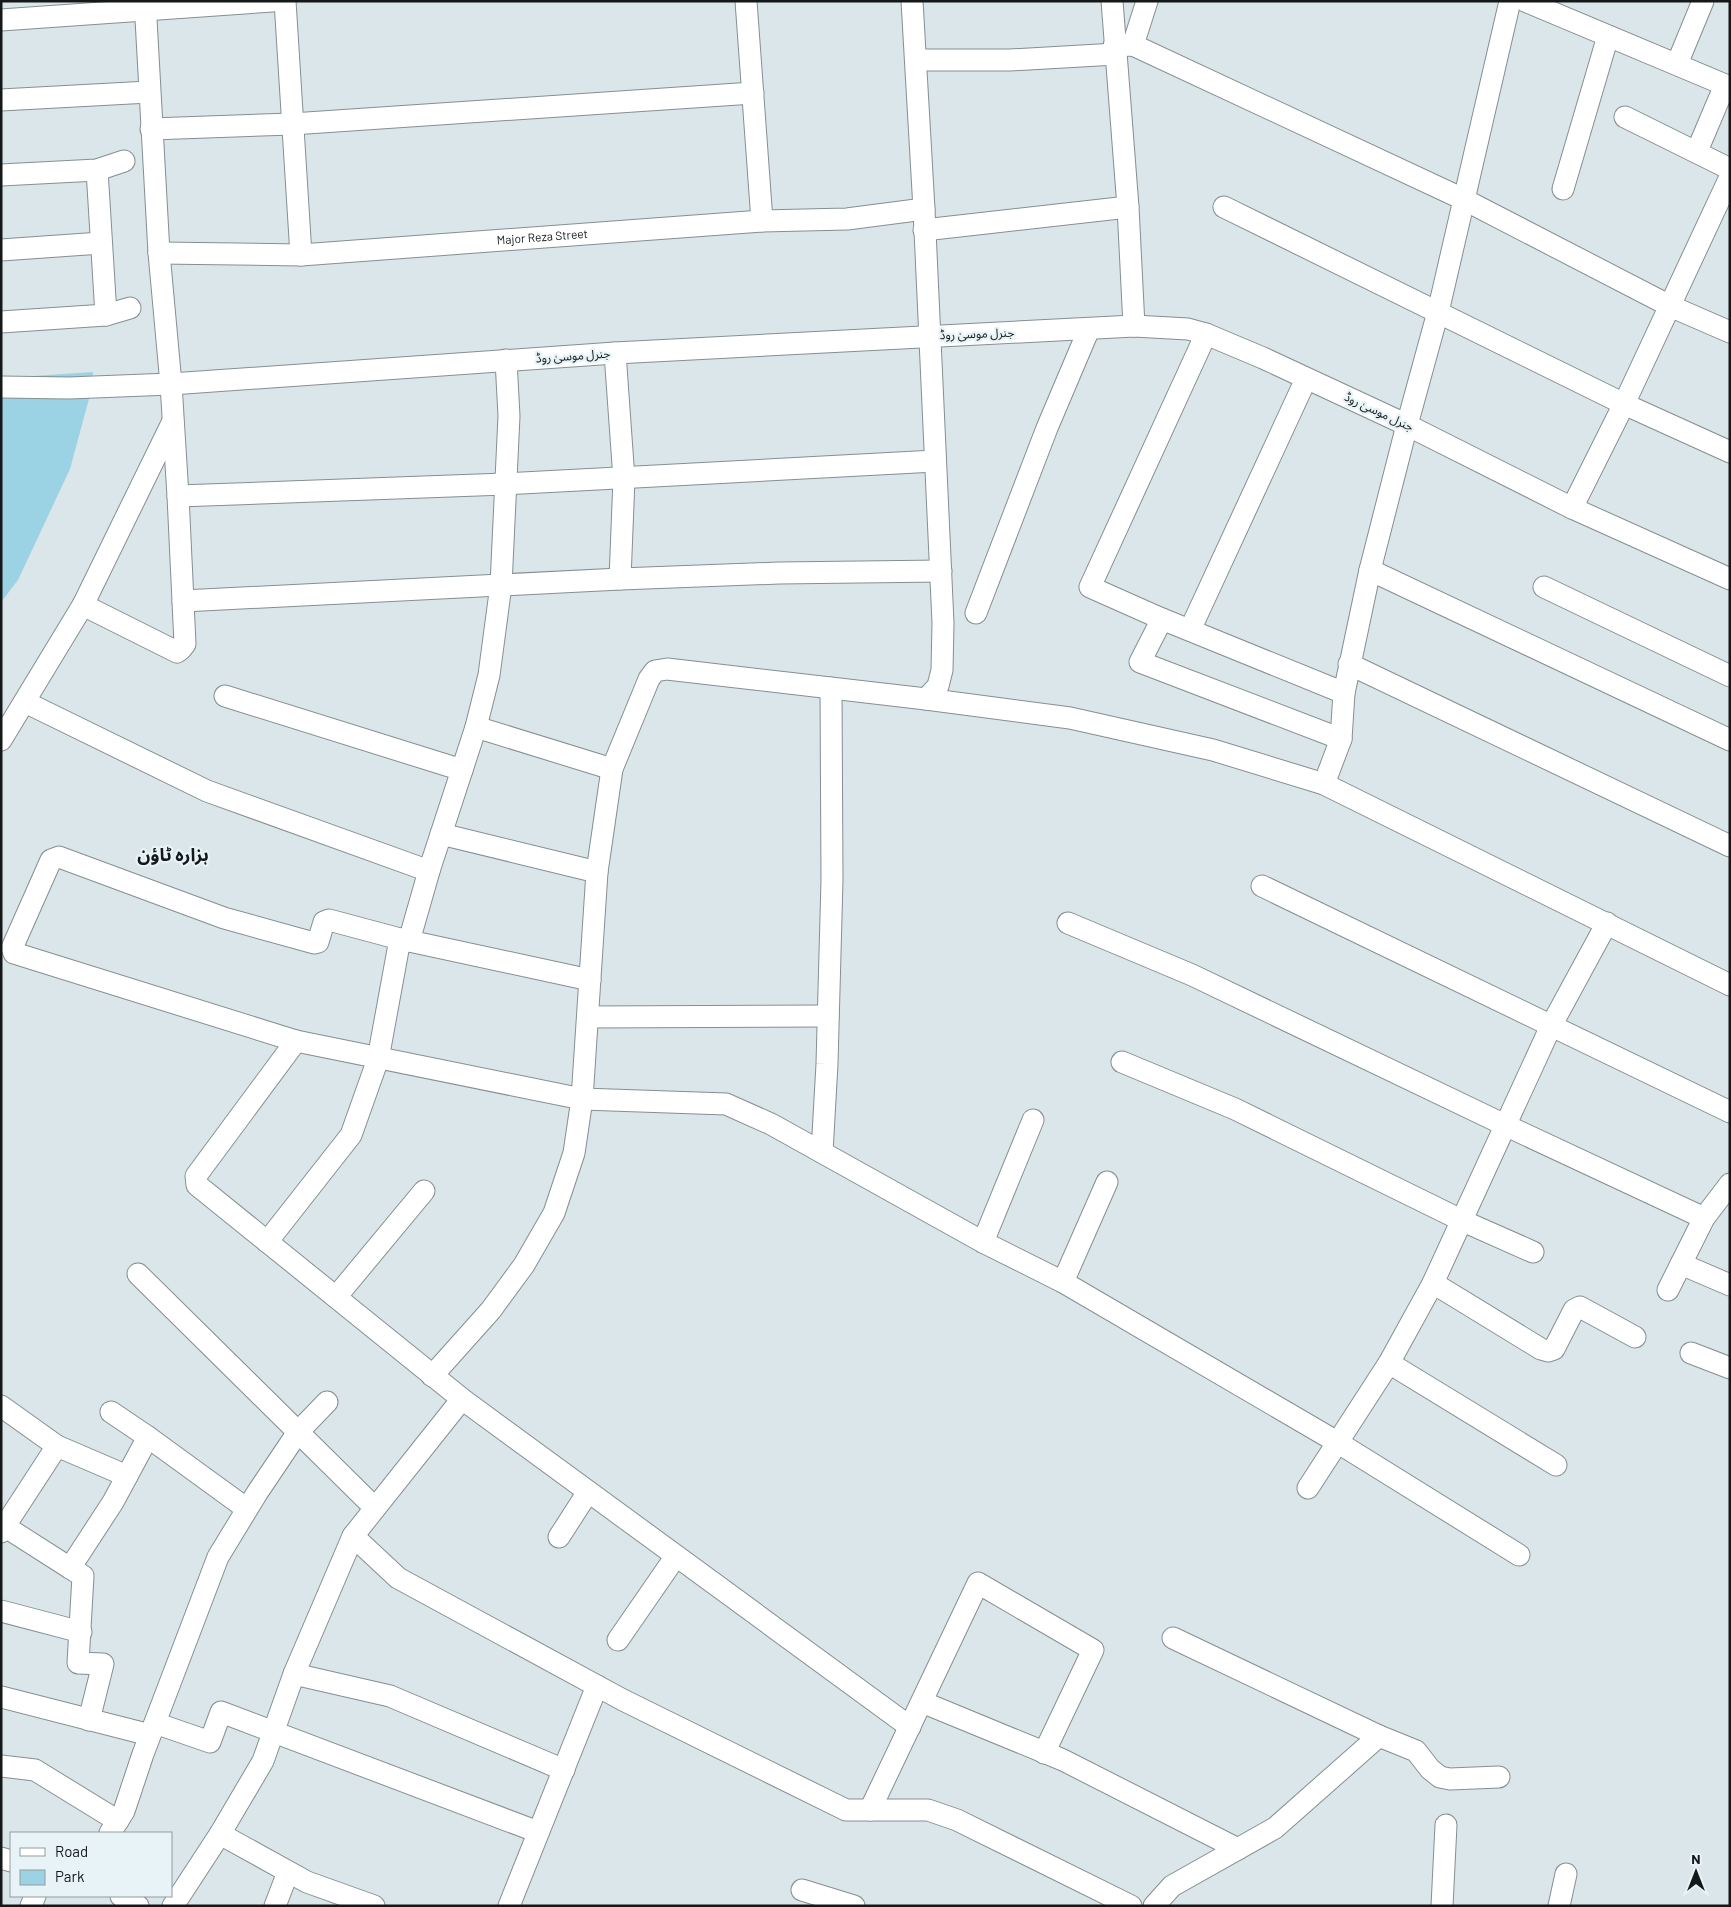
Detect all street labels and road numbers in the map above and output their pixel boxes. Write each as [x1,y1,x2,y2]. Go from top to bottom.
street label: Major Reza Street [496,226,588,247]
street label: جنرل موسیٰ روڈ [939,325,1015,342]
street label: جنرل موسیٰ روڈ [535,345,611,366]
street label: جنرل موسیٰ روڈ [1342,389,1416,434]

